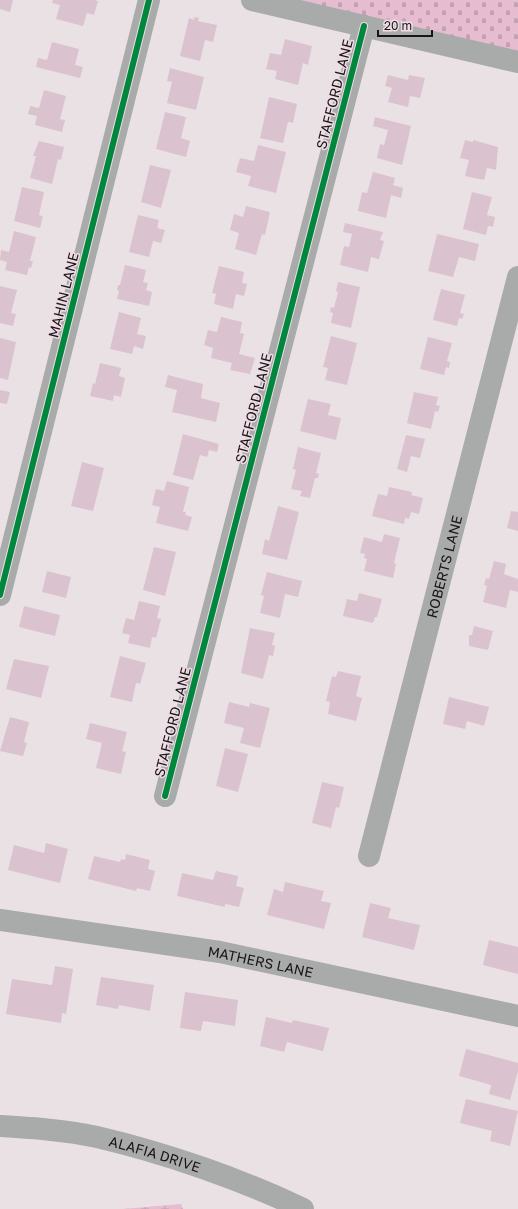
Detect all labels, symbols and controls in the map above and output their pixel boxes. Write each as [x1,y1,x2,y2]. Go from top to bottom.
scale bar [378,12,432,38]
text: 20 m [384,18,412,33]
street label: STAFFORD LANE [312,37,356,151]
street label: MAHIN LANE [44,250,82,340]
street label: STAFFORD LANE [231,351,275,465]
street label: ROBERTS LANE [422,513,465,620]
street label: STAFFORD LANE [150,665,194,779]
street label: MATHERS LANE [207,942,315,980]
street label: ALAFIA DRIVE [107,1132,203,1175]

